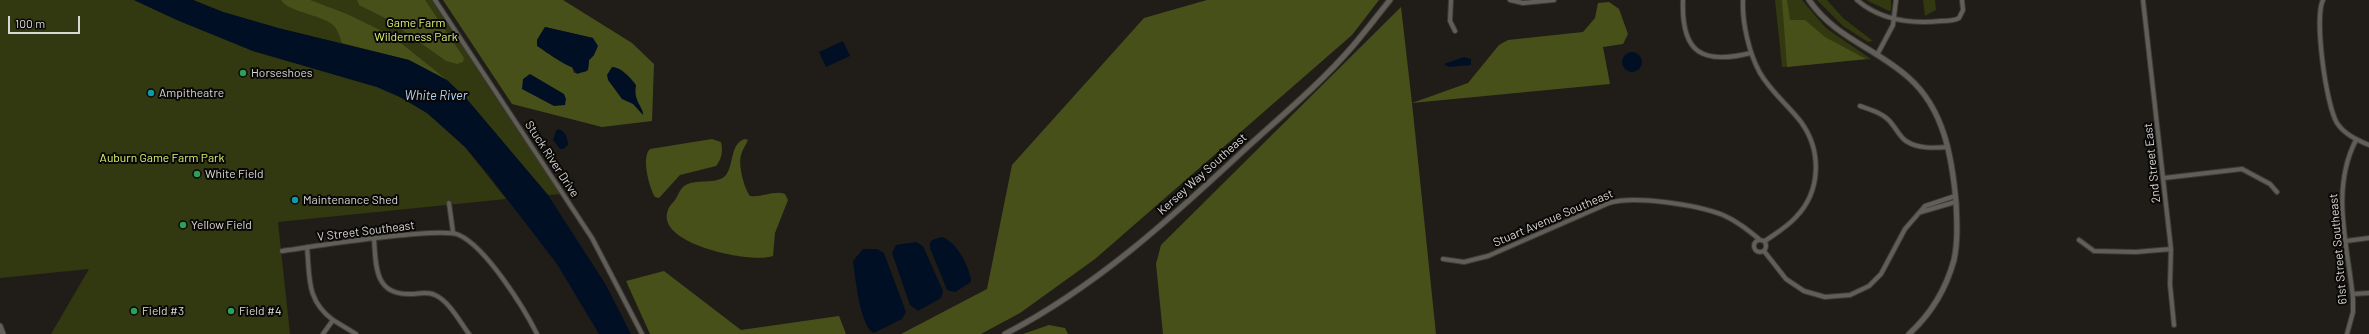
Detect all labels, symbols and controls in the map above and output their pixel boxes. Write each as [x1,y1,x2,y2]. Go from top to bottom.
scale bar [10,8,82,34]
text: 100 m [15,16,45,30]
park label: Game Farm Wilderness Park [374,16,458,44]
place label: Horseshoes [251,66,313,80]
marker: Horseshoes [238,68,248,78]
place label: Ampitheatre [159,86,224,100]
marker: Ampitheatre [146,88,156,98]
water label: White River [405,88,467,104]
street label: Stuck River Drive [522,118,582,200]
street label: 2nd Street East [2141,122,2163,204]
street label: Kersey Way Southeast [1154,130,1250,218]
park label: Auburn Game Farm Park [100,151,224,165]
place label: White Field [205,167,264,181]
marker: White Field [192,169,202,179]
street label: Stuart Avenue Southeast [1491,186,1615,250]
place label: Maintenance Shed [303,193,398,207]
street label: 61st Street Southeast [2326,193,2350,305]
marker: Maintenance Shed [290,195,300,205]
place label: Yellow Field [191,218,252,232]
street label: V Street Southeast [317,218,415,244]
marker: Yellow Field [178,220,188,230]
place label: Field #3 [142,304,184,318]
place label: Field #4 [239,304,282,318]
marker: Field #3 [129,306,139,316]
marker: Field #4 [226,306,236,316]

